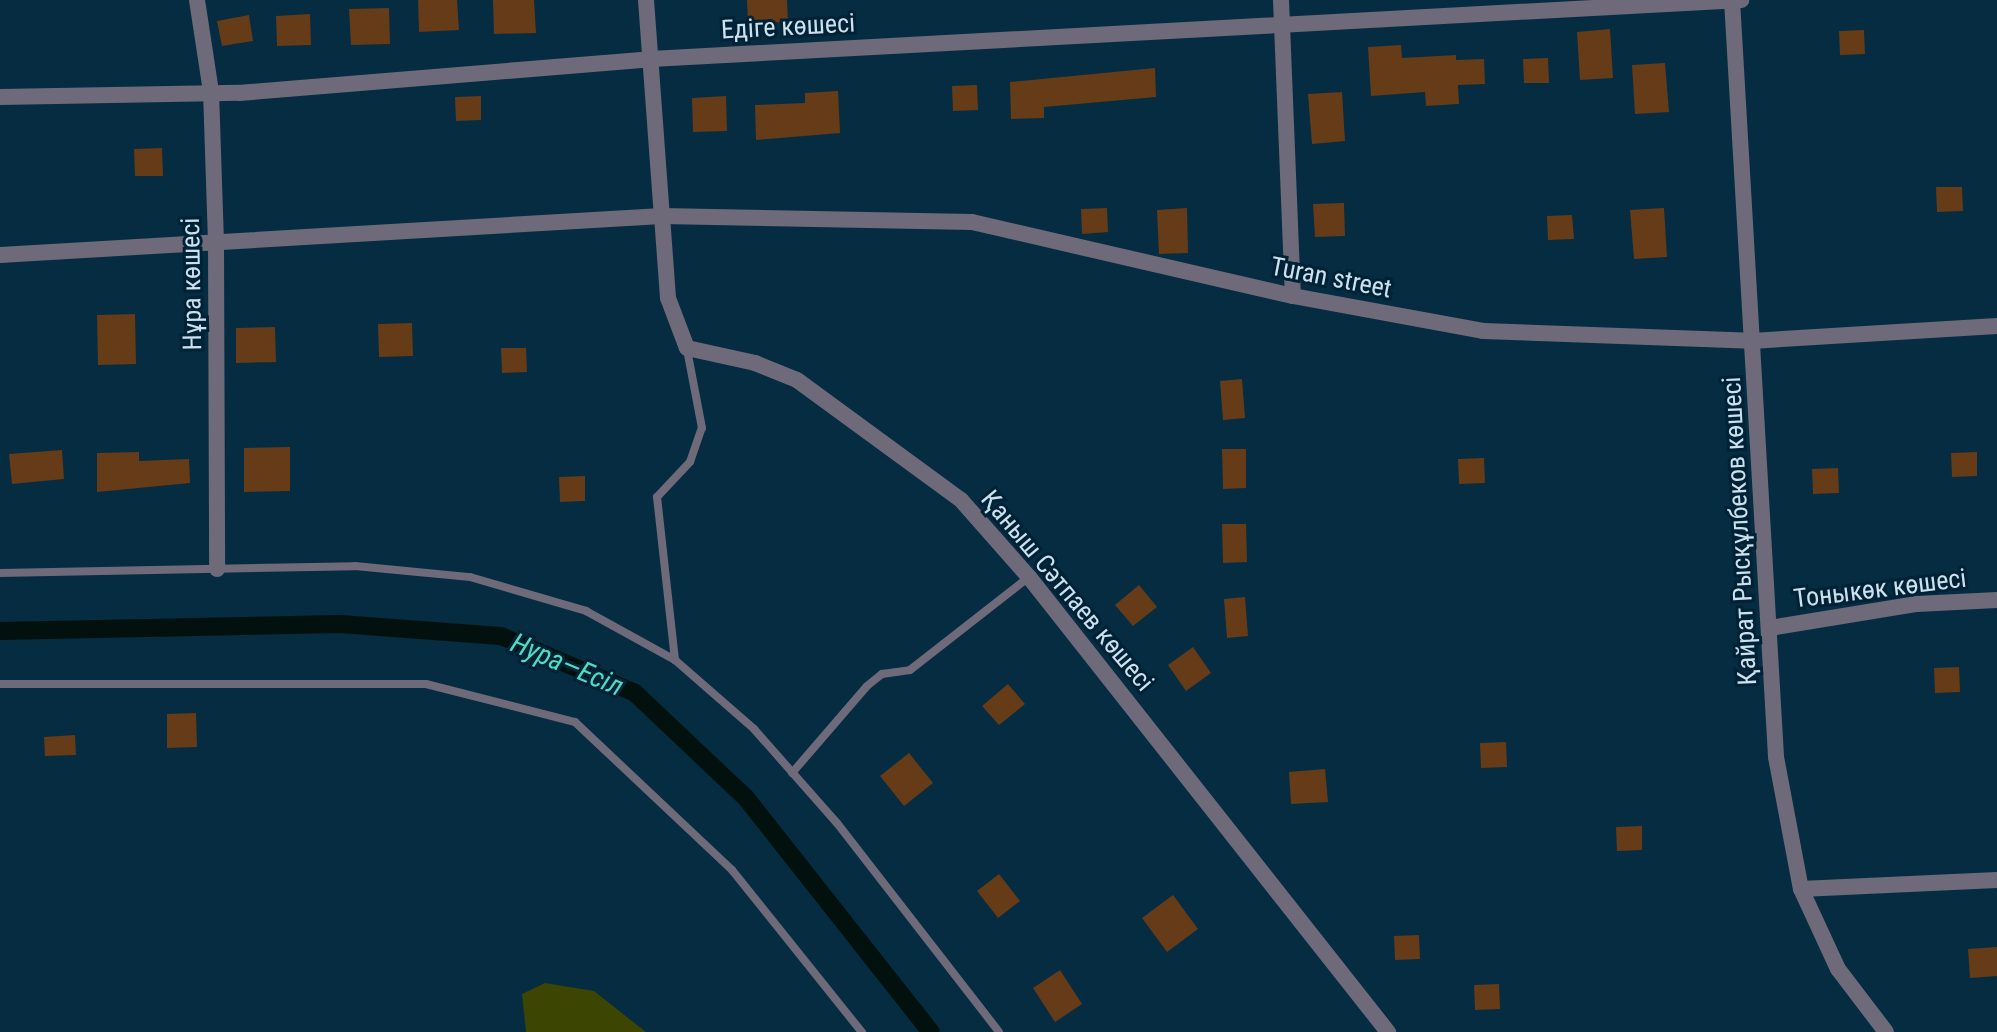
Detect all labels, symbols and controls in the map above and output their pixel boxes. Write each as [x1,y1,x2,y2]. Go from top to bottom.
street label: Едіге көшесі [720,8,856,46]
street label: Нұра көшесі [175,217,209,351]
street label: Turan street [1268,251,1394,305]
street label: Қайрат Рысқұлбеков көшесі [1716,376,1764,686]
street label: Қаныш Сәтпаев көшесі [974,484,1160,698]
street label: Тоныкөк көшесі [1792,563,1968,615]
water label: Нура—Есіл [506,626,628,704]

